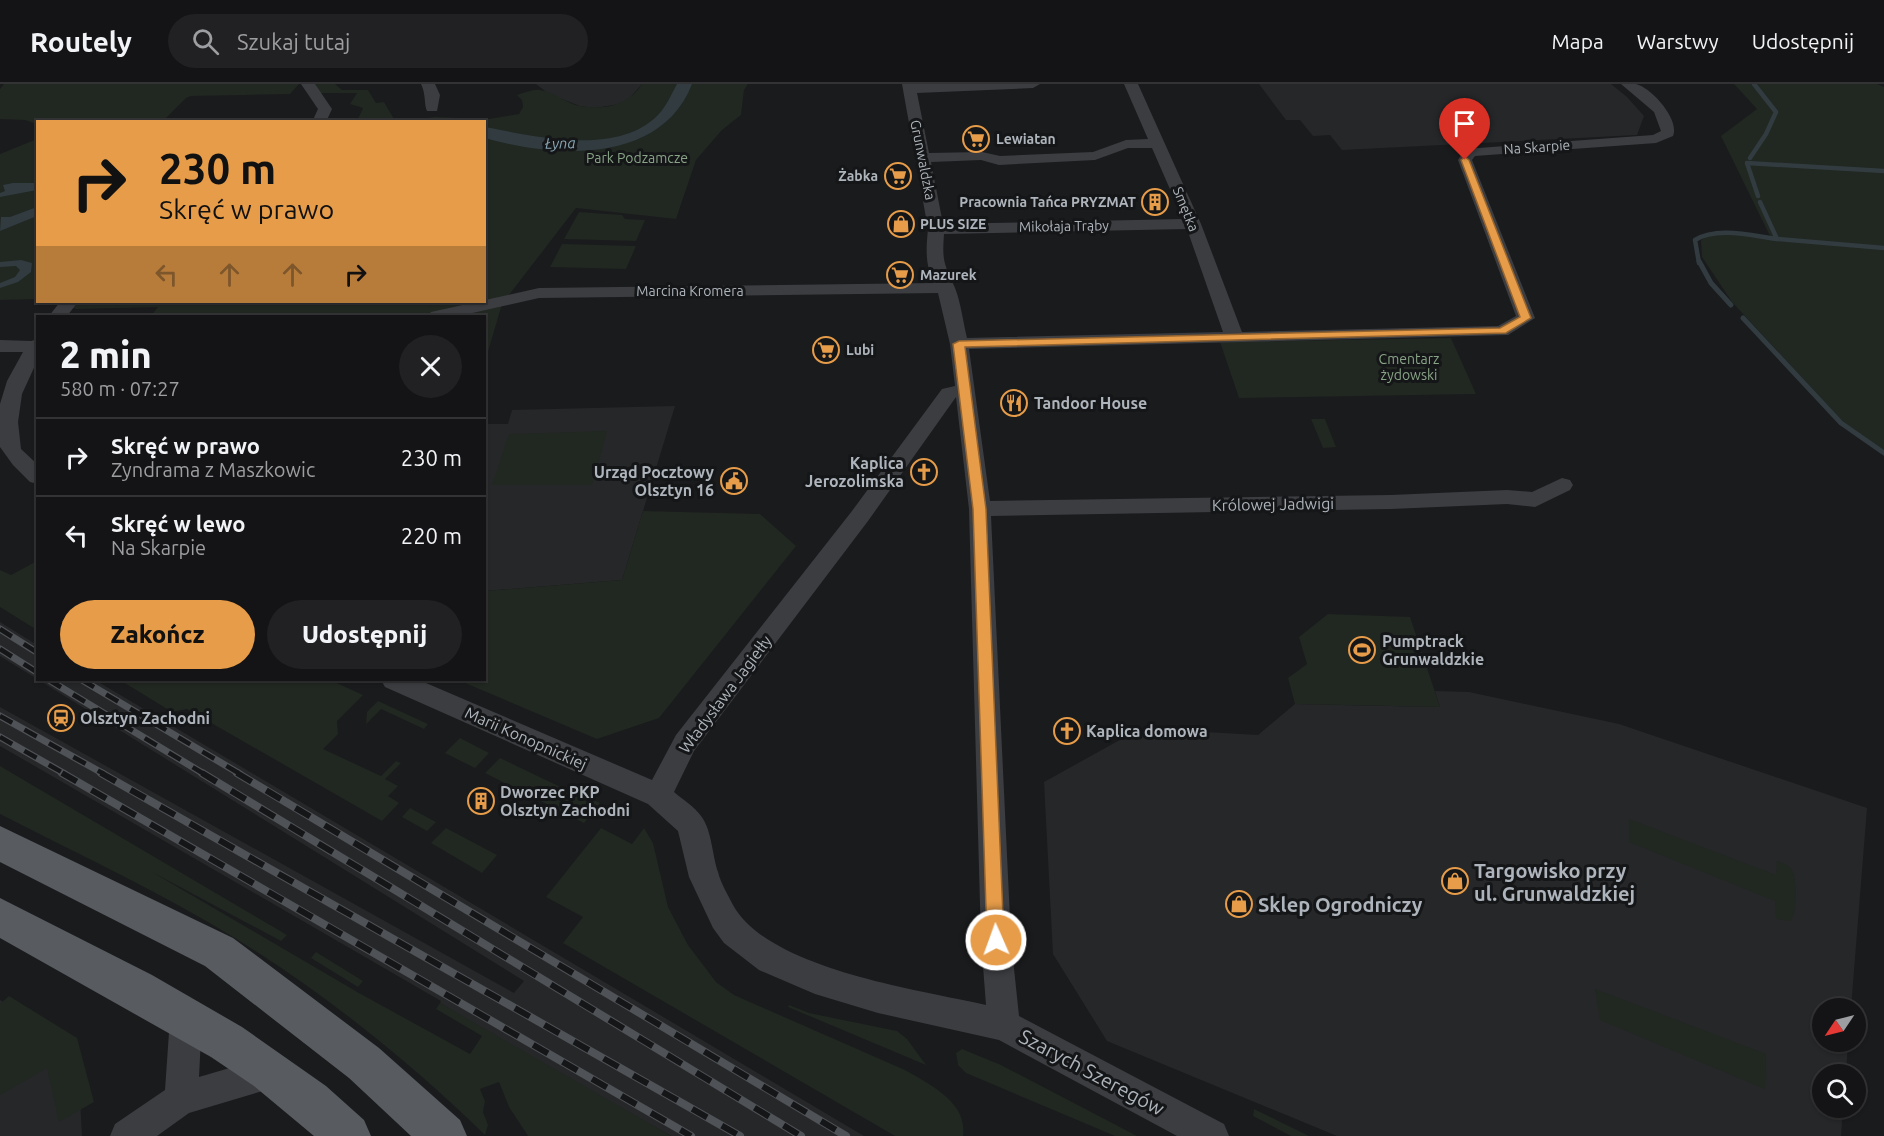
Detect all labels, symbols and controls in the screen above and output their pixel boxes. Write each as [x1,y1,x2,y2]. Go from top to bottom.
search box [168,14,588,68]
icon: search [189,25,222,58]
text: Routely [30,26,132,57]
text: Szukaj tutaj [237,29,350,54]
text: Mapa [1552,29,1604,53]
text: Warstwy [1637,29,1719,53]
text: Udostępnij [1752,29,1854,53]
pin [1439,98,1490,160]
icon: arrive [1448,107,1481,140]
street label: Grunwaldzka [907,119,939,201]
supermarket icon: Lewiatan [961,124,991,154]
place label: Lewiatan [996,131,1056,147]
water label: Łyna [544,134,576,152]
street label: Na Skarpie [1503,137,1571,157]
icon: right [60,144,138,222]
text: 230 m [159,145,276,192]
park label: Park Podzamcze [586,150,688,166]
supermarket icon: Żabka [883,161,913,191]
place label: Żabka [838,167,878,184]
street label: Smętka [1170,184,1202,234]
building icon: Pracownia Tańca PRYZMAT [1140,187,1170,217]
text: Skręć w prawo [159,194,334,224]
place label: Pracownia Tańca PRYZMAT [959,194,1137,210]
shop icon: PLUS SIZE [886,209,916,239]
place label: PLUS SIZE [920,216,986,232]
street label: Mikołaja Trąby [1019,217,1109,235]
icon: left [150,258,183,291]
icon: ahead [213,258,246,291]
icon: ahead [276,258,309,291]
icon: right [339,258,372,291]
supermarket icon: Mazurek [885,260,915,290]
place label: Mazurek [920,267,977,283]
street label: Marcina Kromera [636,283,744,299]
text: 2 min [60,334,152,375]
button: close [399,335,462,398]
supermarket icon: Lubi [811,335,841,365]
place label: Lubi [846,342,874,358]
park label: Cmentarz żydowski [1379,351,1439,383]
text: 580 m · 07:27 [60,377,180,400]
restaurant icon: Tandoor House [999,388,1029,418]
place label: Tandoor House [1034,394,1147,412]
text: Skręć w prawo [111,433,260,458]
icon: right [60,441,93,474]
text: 230 m [401,445,462,470]
place label: Kaplica Jerozolimska [805,454,904,490]
church icon: Kaplica Jerozolimska [909,457,939,487]
text: Zyndrama z Maszkowic [111,458,315,481]
place label: Urząd Pocztowy Olsztyn 16 [594,463,714,499]
public building icon: Urząd Pocztowy Olsztyn 16 [719,466,749,496]
street label: Królowej Jadwigi [1212,494,1334,514]
text: Skręć w lewo [111,511,245,536]
icon: left [60,519,93,552]
text: 220 m [401,523,462,548]
text: Na Skarpie [111,536,206,559]
button: Zakończ [60,600,255,669]
button: Udostępnij [267,600,462,669]
street label: Władysława Jagiełły [675,631,775,756]
place label: Pumptrack Grunwaldzkie [1382,632,1484,668]
sports icon: Pumptrack Grunwaldzkie [1347,635,1377,665]
station icon: Olsztyn Zachodni [46,703,76,733]
street label: Marii Konopnickiej [462,703,590,773]
place label: Olsztyn Zachodni [80,709,210,727]
church icon: Kaplica domowa [1052,716,1082,746]
place label: Kaplica domowa [1086,722,1208,740]
place label: Dworzec PKP Olsztyn Zachodni [500,783,630,819]
building icon: Dworzec PKP Olsztyn Zachodni [466,786,496,816]
place label: Targowisko przy ul. Grunwaldzkiej [1474,859,1635,905]
shop icon: Targowisko przy ul. Grunwaldzkiej [1440,866,1470,896]
shop icon: Sklep Ogrodniczy [1224,889,1254,919]
place label: Sklep Ogrodniczy [1258,893,1423,916]
position arrow [964,908,1028,972]
north arrow [1812,998,1866,1052]
map controls [1812,998,1866,1118]
street label: Szarych Szeregów [1016,1024,1169,1120]
button: search [1812,1064,1866,1118]

